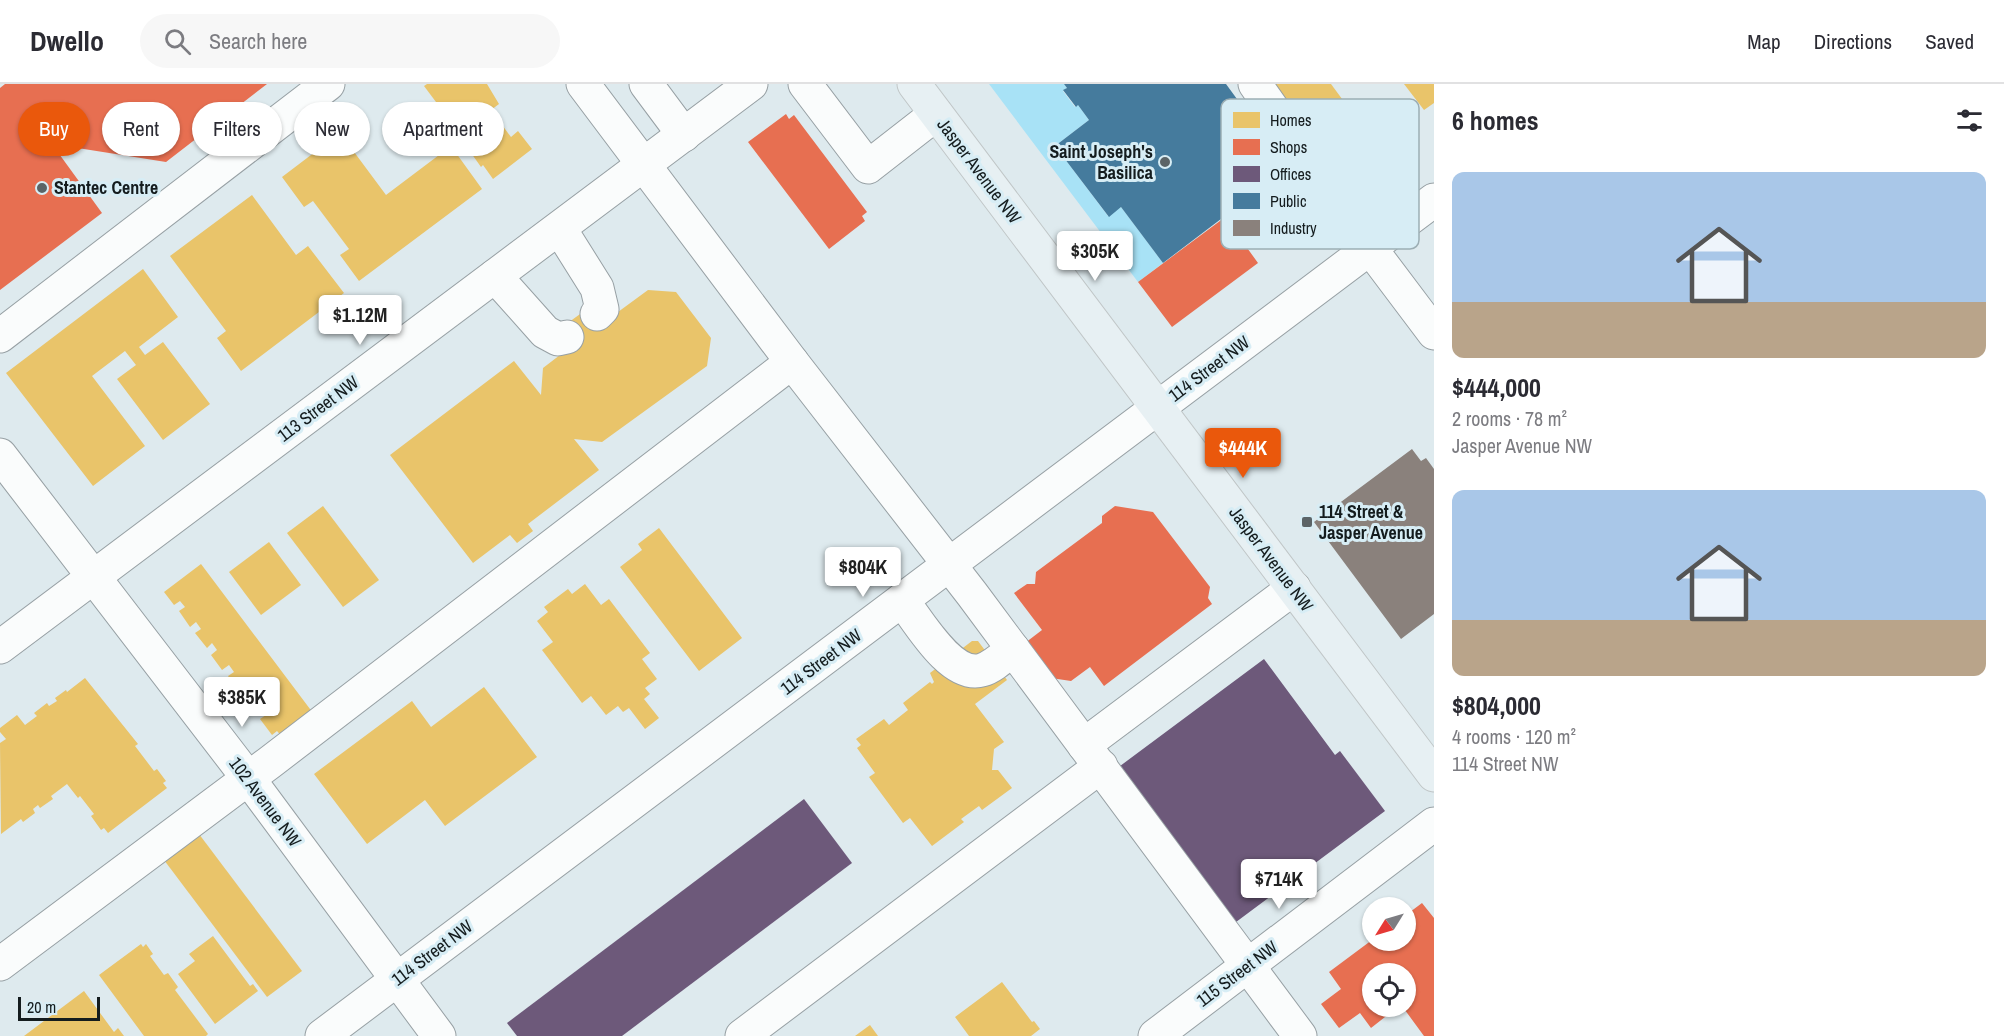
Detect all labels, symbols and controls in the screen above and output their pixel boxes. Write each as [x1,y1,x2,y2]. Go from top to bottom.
search box [140,14,560,68]
text: Dwello [30,22,104,60]
icon: search [161,25,194,58]
text: Search here [209,26,307,56]
text: Map [1747,27,1781,56]
text: Directions [1814,27,1892,56]
text: Saved [1925,27,1974,56]
legend [1221,99,1419,249]
chip: Buy [18,102,90,156]
chip: Rent [102,102,180,156]
chip: Filters [192,102,282,156]
chip: New [294,102,370,156]
chip: Apartment [382,102,504,156]
text: 6 homes [1452,103,1539,138]
icon: filters [1953,104,1986,137]
text: Homes [1270,109,1312,131]
street label: Jasper Avenue NW [931,113,1027,229]
text: Shops [1270,136,1307,158]
place label: Saint Joseph's Basilica [1049,139,1154,185]
marker: Saint Joseph's Basilica [1158,155,1172,169]
text: Offices [1270,163,1311,185]
place label: Stantec Centre [54,175,158,200]
marker: Stantec Centre [35,181,49,195]
text: Public [1270,190,1307,212]
icon: home [1665,211,1773,319]
text: Industry [1270,217,1317,239]
pin: $305K [1053,231,1137,282]
text: $305K [1071,237,1119,264]
pin: $1.12M [311,295,409,346]
text: $1.12M [333,301,387,328]
street label: 114 Street NW [1163,330,1254,407]
street label: 113 Street NW [272,370,363,447]
text: $444,000 [1452,370,1541,405]
text: 2 rooms · 78 m² [1452,405,1567,432]
pin: $444K [1201,428,1285,479]
text: Jasper Avenue NW [1452,432,1592,459]
text: $444K [1219,434,1267,461]
place label: 114 Street & Jasper Avenue [1319,499,1423,545]
street label: Jasper Avenue NW [1223,501,1319,617]
marker: 114 Street & Jasper Avenue [1300,515,1314,529]
icon: home [1665,529,1773,637]
pin: $804K [821,547,905,598]
text: $804K [839,553,887,580]
street label: 114 Street NW [775,623,866,700]
pin: $385K [200,677,284,728]
text: $385K [218,683,266,710]
text: $804,000 [1452,688,1541,723]
text: 4 rooms · 120 m² [1452,723,1576,750]
text: 114 Street NW [1452,750,1558,777]
street label: 102 Avenue NW [223,752,307,852]
pin: $714K [1237,859,1321,910]
text: $714K [1255,865,1303,892]
north arrow [1362,897,1416,951]
map controls [1362,897,1416,1017]
street label: 114 Street NW [386,914,477,991]
street label: 115 Street NW [1191,935,1282,1012]
button: locate [1362,963,1416,1017]
scale bar [18,994,100,1022]
text: 20 m [27,996,56,1018]

